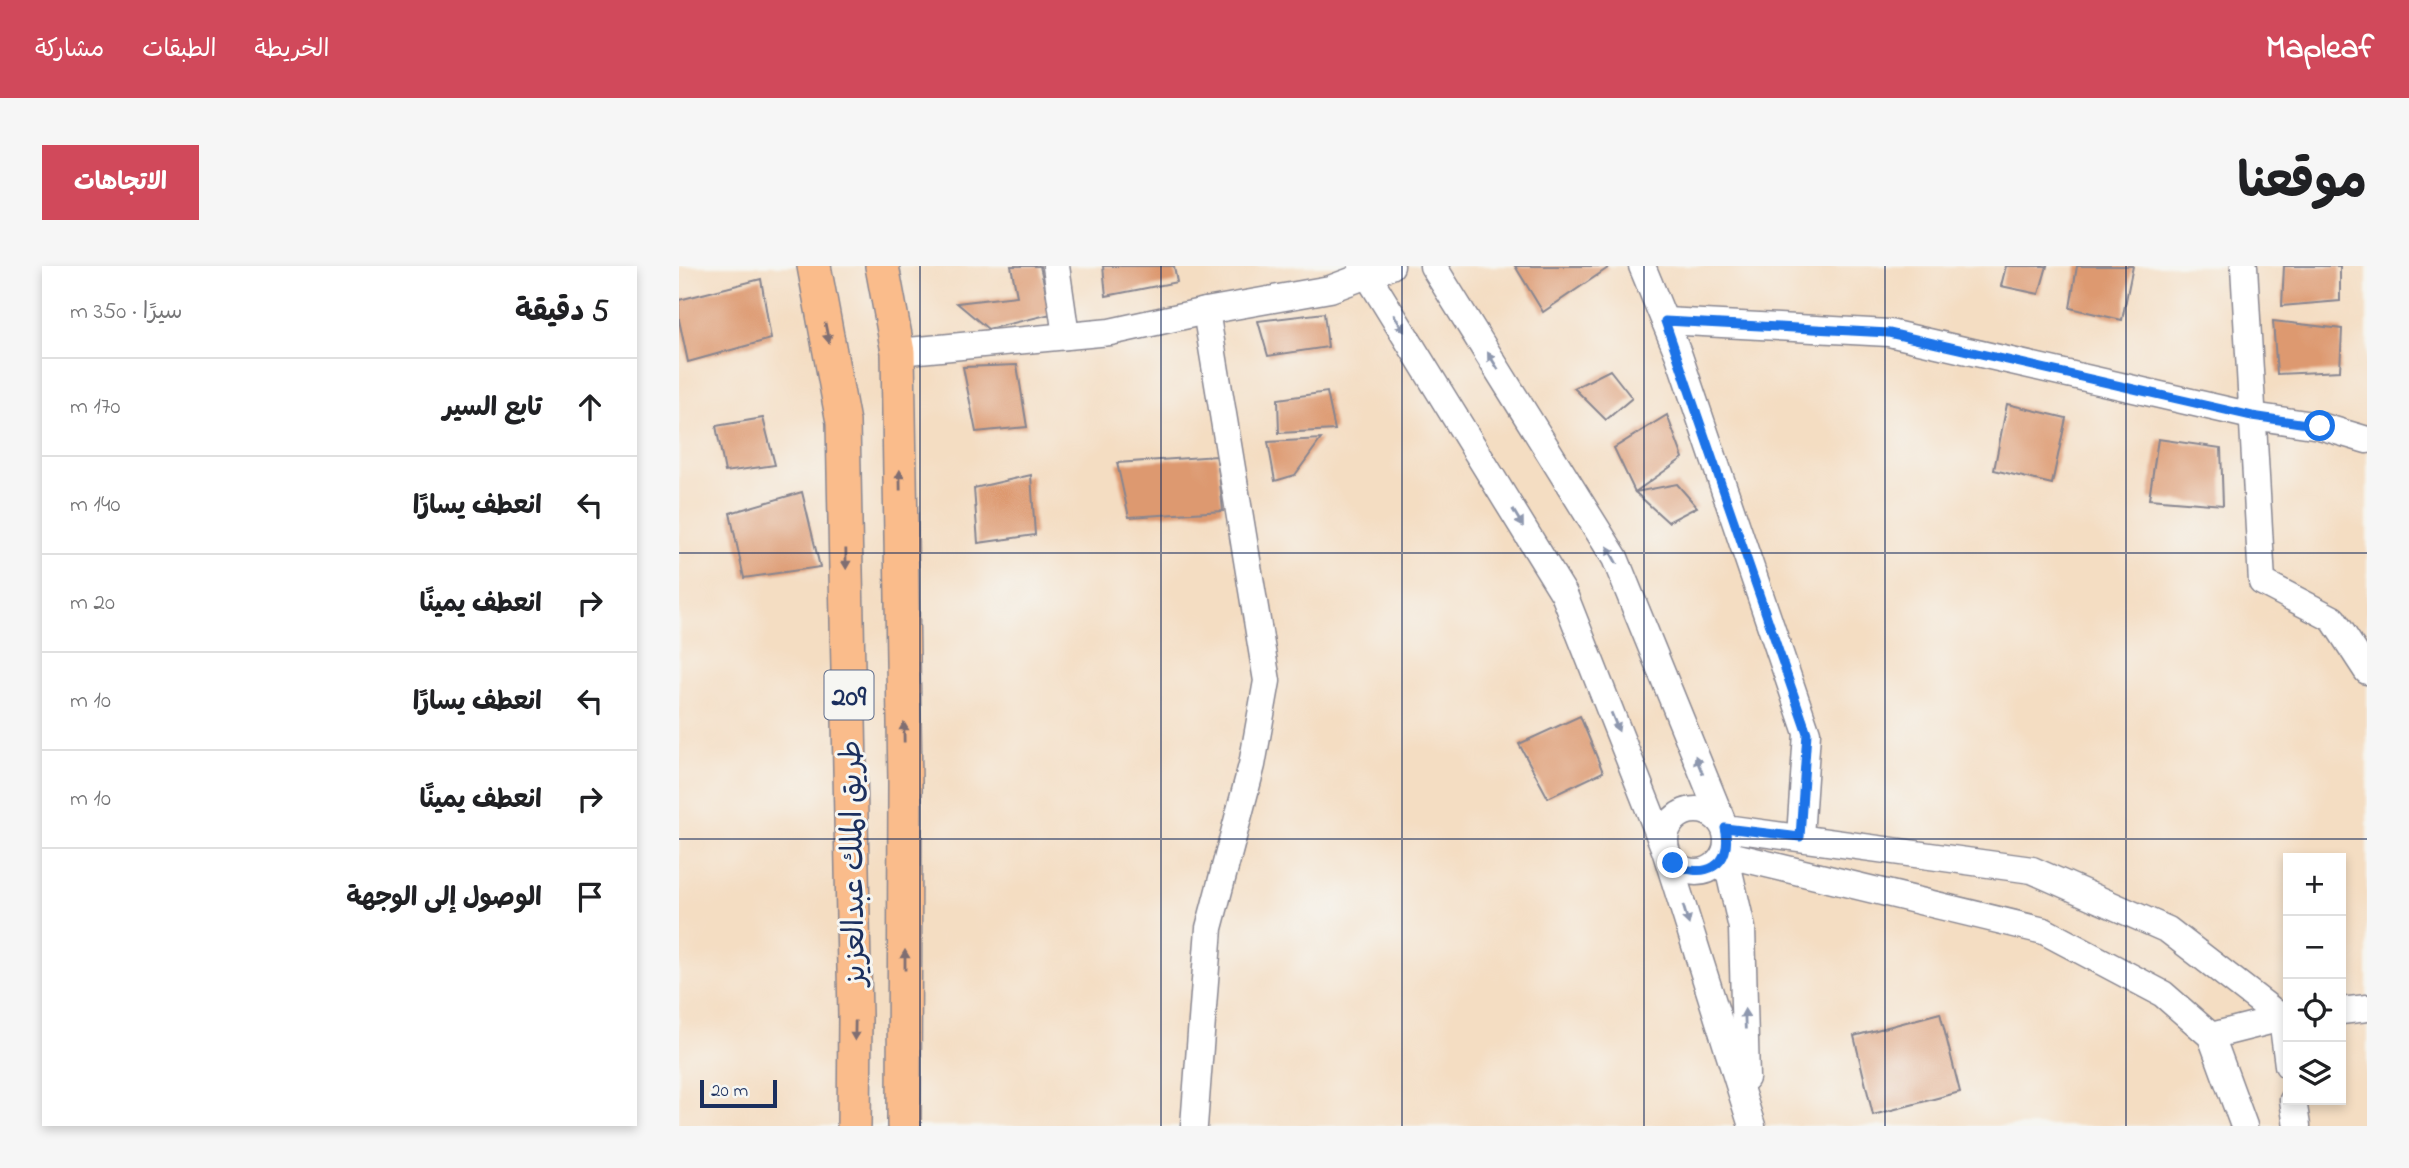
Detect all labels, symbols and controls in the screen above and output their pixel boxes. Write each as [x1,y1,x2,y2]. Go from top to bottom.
text: Mapleaf [2266,25,2374,73]
text: مشاركة [35,33,104,68]
text: الطبقات [142,33,217,68]
text: الخريطة [255,33,329,68]
button: الاتجاهات [42,145,199,220]
text: موقعنا [2237,148,2367,220]
text: 5 دقيقة [515,291,609,335]
text: سيرًا · 350 m [70,296,183,329]
one-way arrow [1393,314,1406,333]
one-way arrow [822,322,833,344]
one-way arrow [1486,352,1499,371]
icon: ahead [571,388,609,426]
text: تابع السير [443,390,542,428]
text: 170 m [70,391,120,424]
route start [2304,410,2335,441]
one-way arrow [894,469,906,491]
icon: left [571,486,609,524]
text: انعطف يسارًا [413,488,542,526]
text: 140 m [70,489,120,522]
one-way arrow [1511,508,1524,527]
one-way arrow [1606,545,1618,565]
one-way arrow [840,548,852,570]
icon: right [571,584,609,622]
text: انعطف يمينًا [419,586,542,624]
text: 20 m [70,587,115,620]
road number: 209 [825,670,873,719]
icon: left [571,682,609,720]
text: انعطف يسارًا [413,684,542,722]
text: 10 m [70,685,111,718]
one-way arrow [1609,712,1620,733]
one-way arrow [898,721,910,743]
street label: طريق الملك عبدالعزيز [831,740,879,989]
one-way arrow [1693,755,1705,775]
icon: right [571,780,609,818]
text: انعطف يمينًا [419,782,542,820]
text: 10 m [70,783,111,816]
route end [1657,847,1688,878]
map controls [2283,853,2346,1105]
button: + [2283,853,2346,916]
icon: arrive [571,878,609,916]
text: الوصول إلى الوجهة [346,880,542,918]
one-way arrow [1681,905,1691,926]
button: − [2283,916,2346,979]
one-way arrow [899,949,911,971]
button: locate [2283,979,2346,1042]
one-way arrow [1739,1008,1750,1030]
one-way arrow [849,1021,861,1043]
button: layers [2283,1042,2346,1105]
scale bar [700,1077,777,1109]
text: 20 m [711,1078,748,1105]

